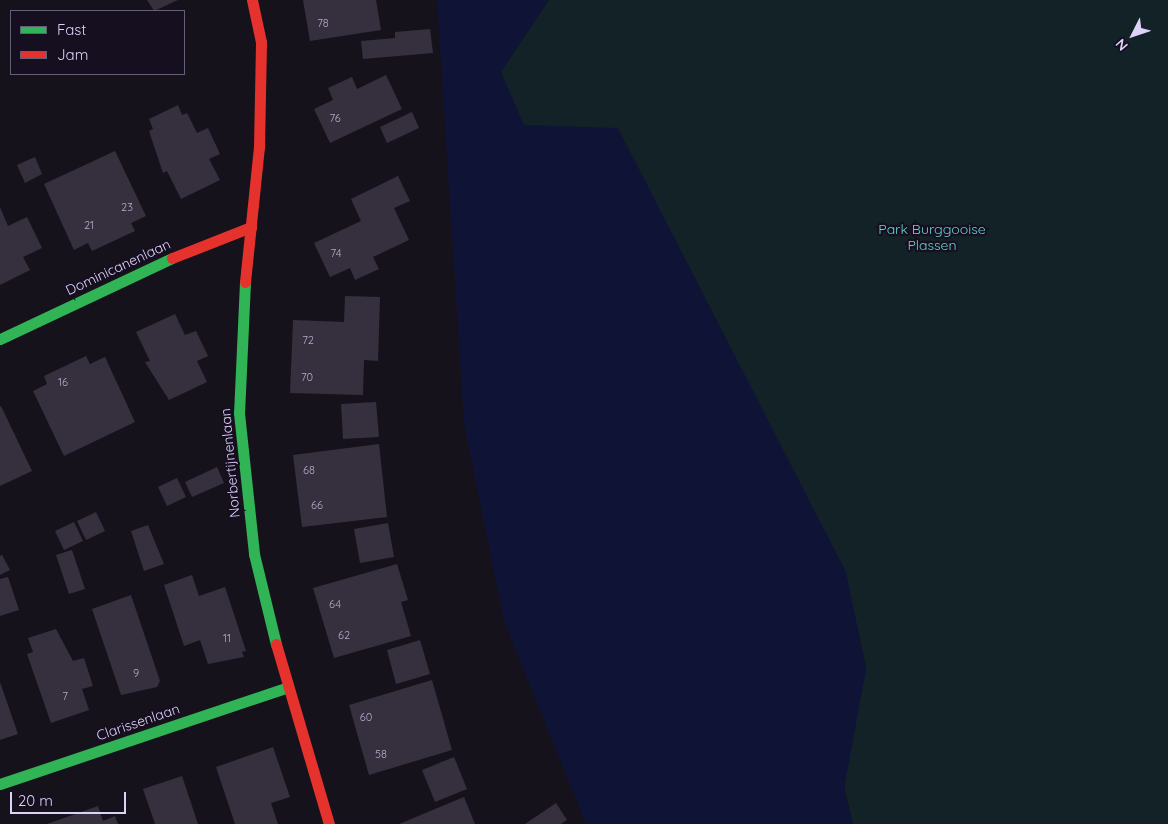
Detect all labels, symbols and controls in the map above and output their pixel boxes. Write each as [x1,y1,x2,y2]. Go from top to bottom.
legend [10,10,185,75]
north arrow [1108,10,1158,60]
house number: 78 [317,16,329,30]
text: Fast [57,20,86,39]
text: N [1112,35,1132,55]
text: Jam [57,45,88,64]
house number: 76 [329,111,341,125]
house number: 23 [121,200,133,214]
house number: 21 [84,218,94,232]
park label: Park Burggooise Plassen [878,221,986,253]
street label: Dominicanenlaan [63,235,173,299]
house number: 74 [331,246,341,260]
house number: 72 [302,333,314,347]
house number: 70 [301,370,313,384]
house number: 16 [58,375,68,389]
street label: Norbertijnenlaan [217,408,243,518]
house number: 68 [303,463,315,477]
house number: 66 [311,498,323,512]
house number: 64 [329,597,341,611]
house number: 62 [338,628,350,642]
house number: 11 [223,631,231,645]
house number: 9 [133,666,139,680]
house number: 7 [62,689,68,703]
street label: Clarissenlaan [94,700,182,744]
house number: 60 [360,710,372,724]
house number: 58 [375,747,387,761]
scale bar [12,782,129,814]
text: 20 m [18,791,53,810]

